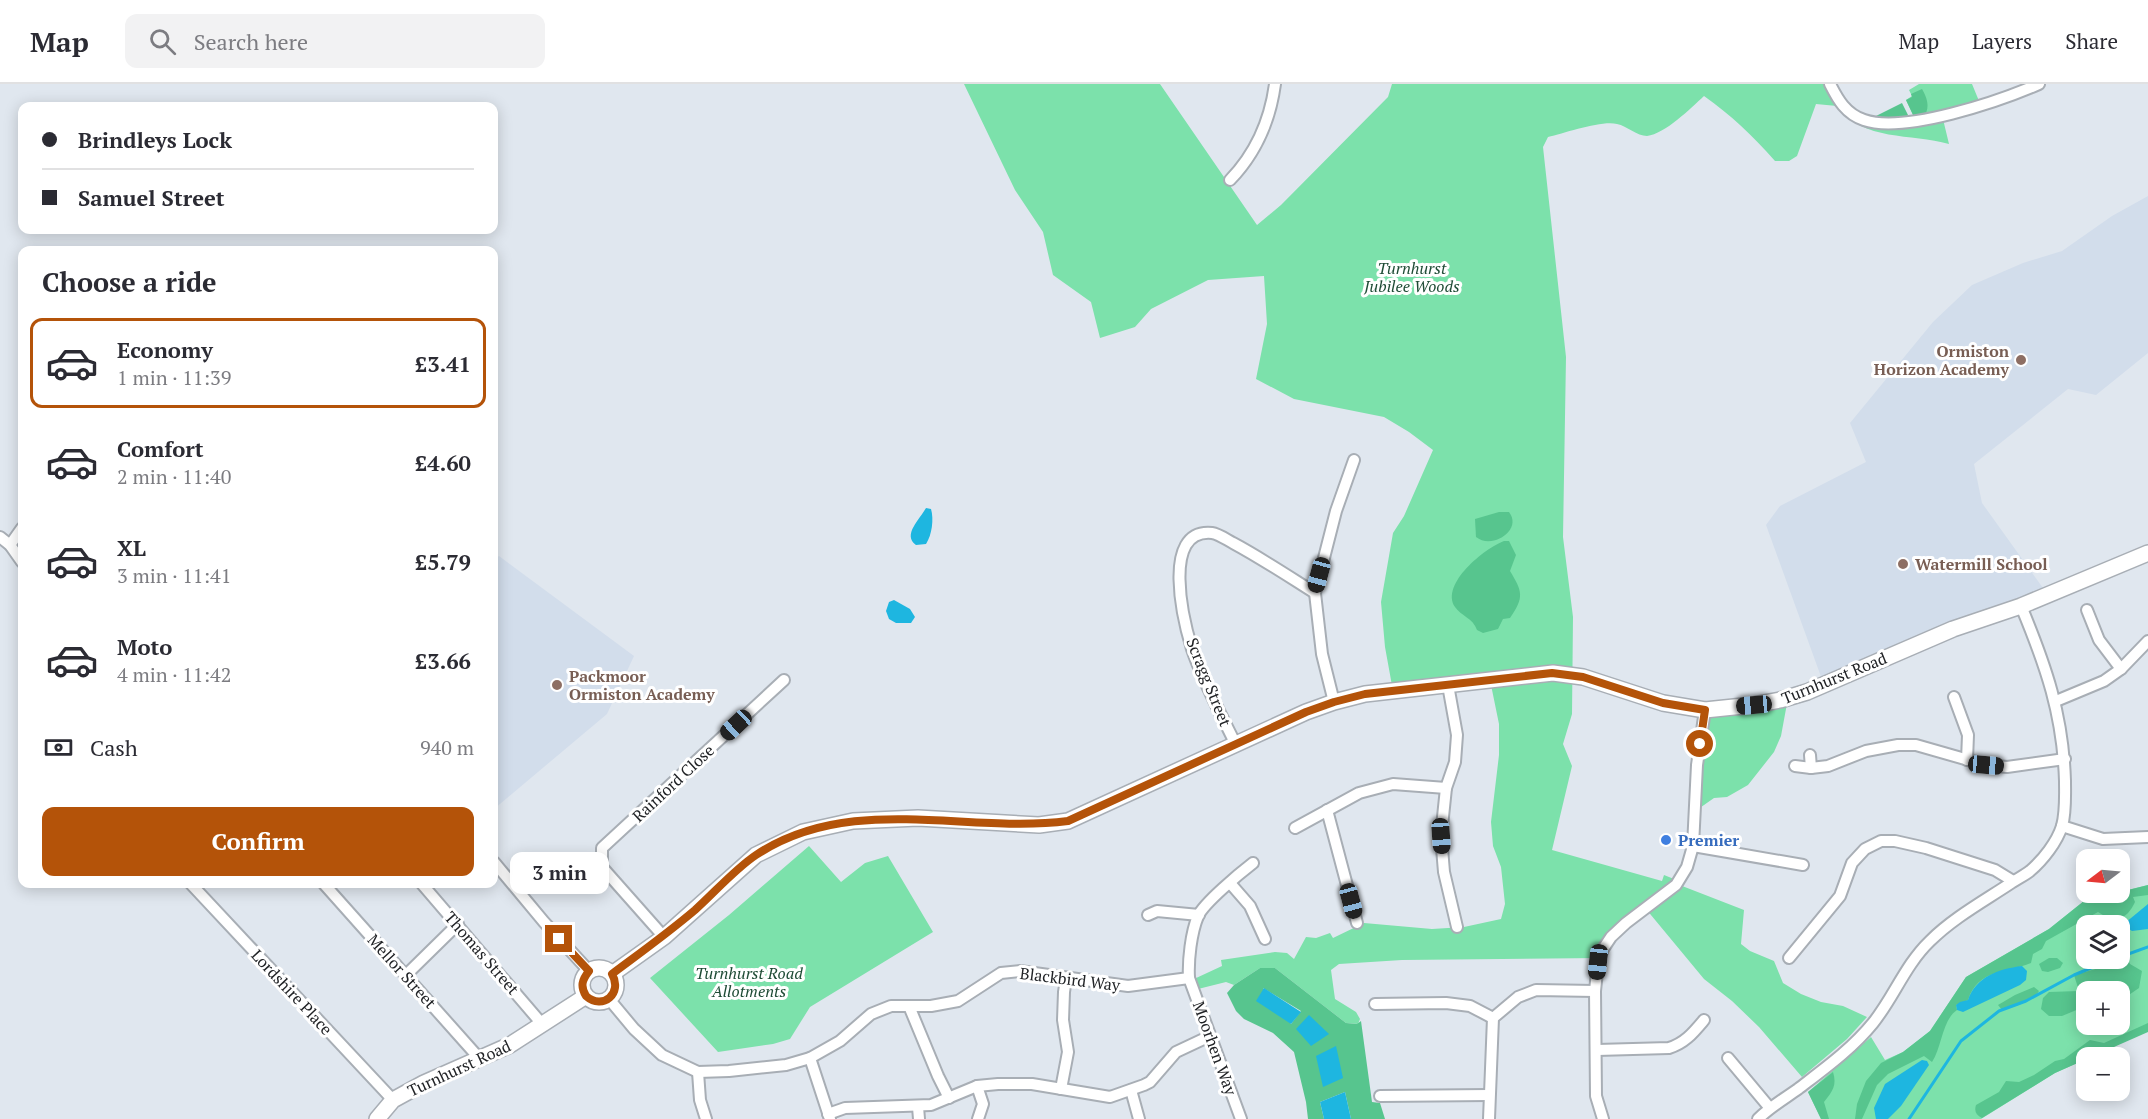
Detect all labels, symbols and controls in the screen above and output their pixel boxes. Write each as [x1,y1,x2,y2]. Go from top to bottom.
search box [125,14,545,68]
text: Map [30,23,89,60]
icon: search [146,25,179,58]
text: Search here [194,27,308,56]
text: Map [1898,27,1939,55]
text: Layers [1972,27,2032,55]
text: Share [2065,27,2118,55]
text: Brindleys Lock [78,125,232,154]
text: Samuel Street [78,183,225,212]
park label: Turnhurst Jubilee Woods [1363,257,1460,297]
text: Choose a ride [42,264,217,300]
text: Economy [117,335,213,364]
icon: car [45,336,99,390]
place label: Ormiston Horizon Academy [1874,340,2010,380]
text: £3.41 [415,349,471,378]
marker: Ormiston Horizon Academy [2014,353,2028,367]
text: 1 min · 11:39 [117,364,231,391]
text: Comfort [117,434,203,463]
icon: car [45,435,99,489]
text: £4.60 [415,448,471,477]
text: 2 min · 11:40 [117,463,231,490]
text: XL [117,533,146,562]
icon: car [45,534,99,588]
text: £5.79 [415,547,471,576]
place label: Watermill School [1915,553,2047,575]
car [1306,555,1332,595]
marker: Watermill School [1896,557,1910,571]
text: 3 min · 11:41 [117,562,231,589]
text: Moto [117,632,172,661]
icon: car [45,633,99,687]
street label: Scragg Street [1181,634,1237,730]
text: £3.66 [415,646,471,675]
street label: Turnhurst Road [1778,647,1890,709]
text: 4 min · 11:42 [117,661,231,688]
place label: Packmoor Ormiston Academy [569,665,715,705]
marker: Packmoor Ormiston Academy [550,678,564,692]
car [1735,694,1773,716]
car [717,706,755,744]
route start [1686,730,1713,757]
icon: cash [42,731,75,764]
text: Cash [90,733,138,762]
text: 940 m [420,734,474,761]
street label: Rainford Close [627,739,719,827]
car [1967,754,2005,776]
button: Confirm [42,807,474,876]
car [1431,817,1451,855]
place label: Premier [1678,829,1739,851]
marker: Premier [1659,833,1673,847]
north arrow [2076,849,2130,903]
map controls [2076,849,2130,1101]
callout: 3 min [510,852,608,894]
text: 3 min [532,859,587,886]
car [1338,881,1364,921]
street label: Thomas Street [440,907,524,999]
button: layers [2076,915,2130,969]
route end [545,925,572,952]
street label: Mellor Street [363,929,441,1013]
car [1587,943,1609,981]
street label: Lordshire Place [247,944,337,1040]
park label: Turnhurst Road Allotments [695,962,803,1002]
street label: Blackbird Way [1019,962,1122,996]
button: + [2076,981,2130,1035]
street label: Moorhen Way [1188,998,1243,1099]
street label: Turnhurst Road [404,1034,514,1102]
button: − [2076,1047,2130,1101]

